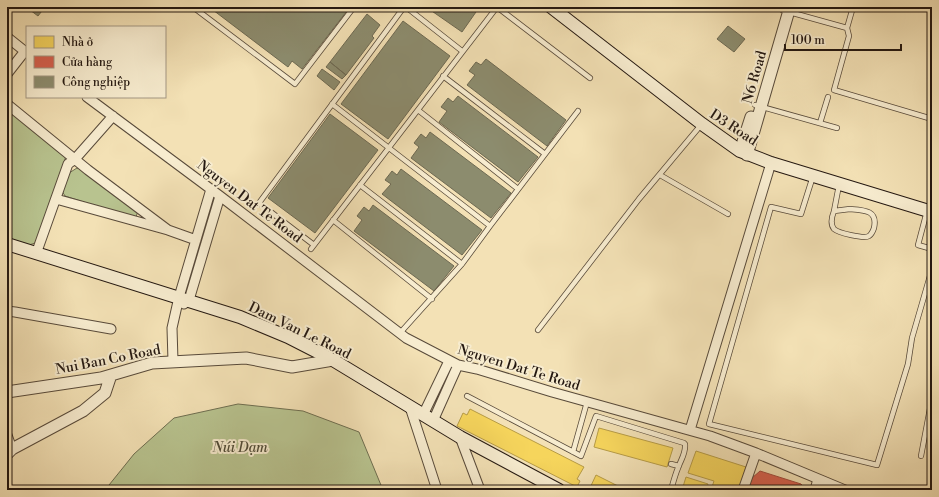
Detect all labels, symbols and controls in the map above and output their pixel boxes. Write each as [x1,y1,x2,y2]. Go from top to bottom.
legend [26,26,166,98]
scale bar [785,26,901,52]
text: 100 m [791,33,825,48]
text: Nhà ở [62,35,94,50]
street label: N6 Road [739,49,771,106]
text: Cửa hàng [62,55,113,70]
text: Công nghiệp [62,75,130,90]
street label: D3 Road [706,106,761,150]
street label: Nguyen Dat Te Road [193,156,306,247]
street label: Dam Van Le Road [245,298,354,364]
street label: Nui Ban Co Road [54,341,162,379]
street label: Nguyen Dat Te Road [455,341,582,395]
park label: Núi Dạm [211,439,268,457]

